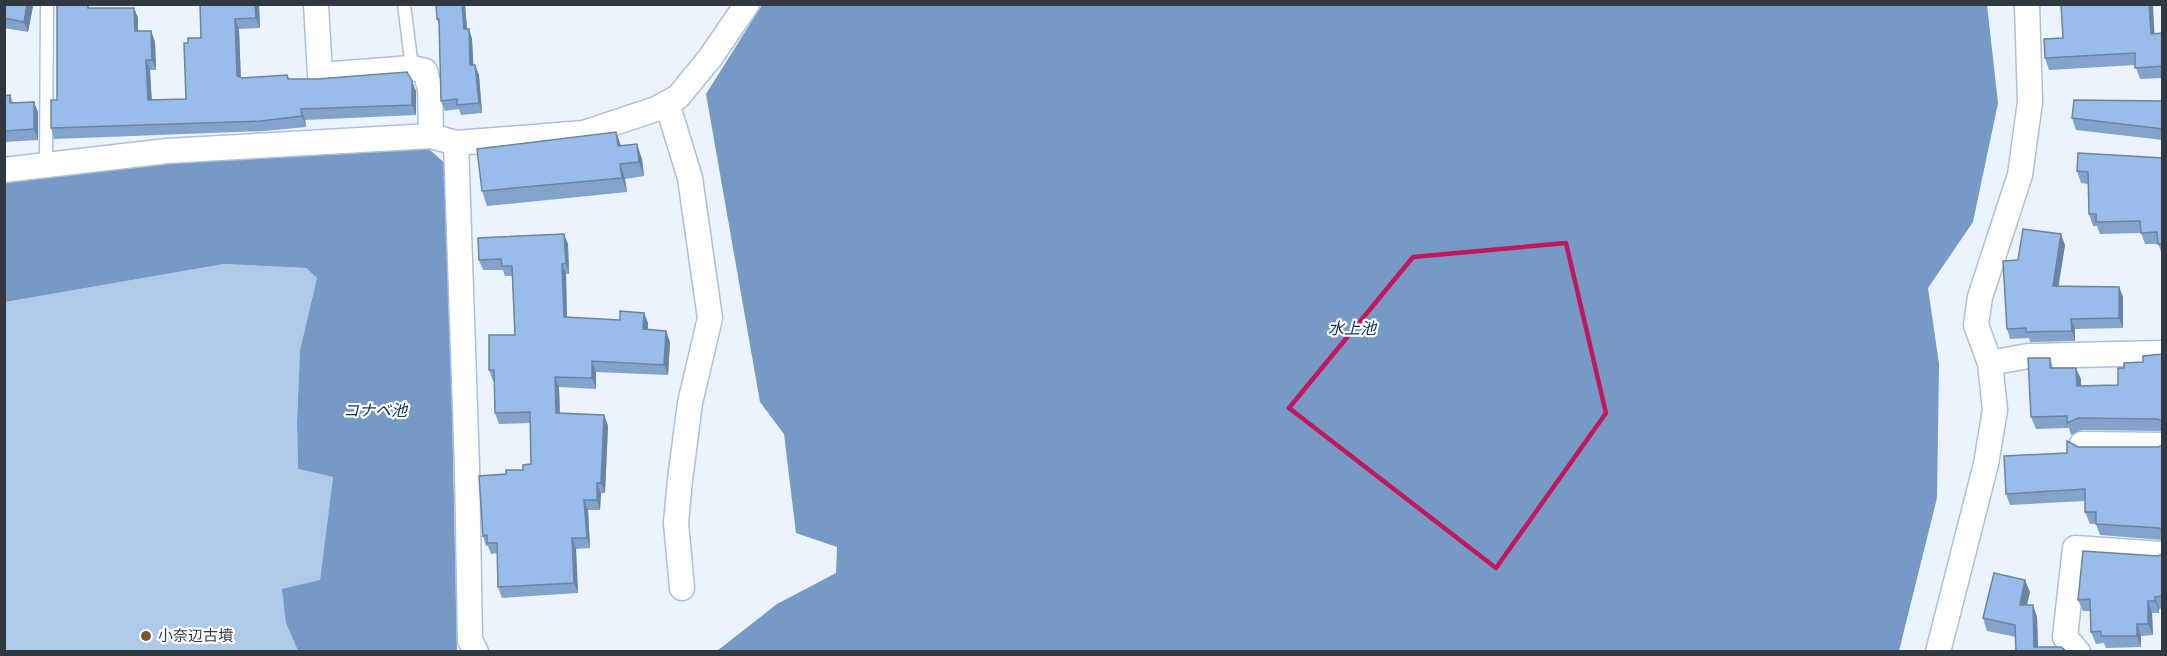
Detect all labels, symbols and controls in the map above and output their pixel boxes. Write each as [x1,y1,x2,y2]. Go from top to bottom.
water label: 水上池 [1328,319,1378,339]
water label: コナベ池 [343,401,409,421]
place label: 小奈辺古墳 [158,627,233,645]
marker: 小奈辺古墳 [139,629,153,643]

